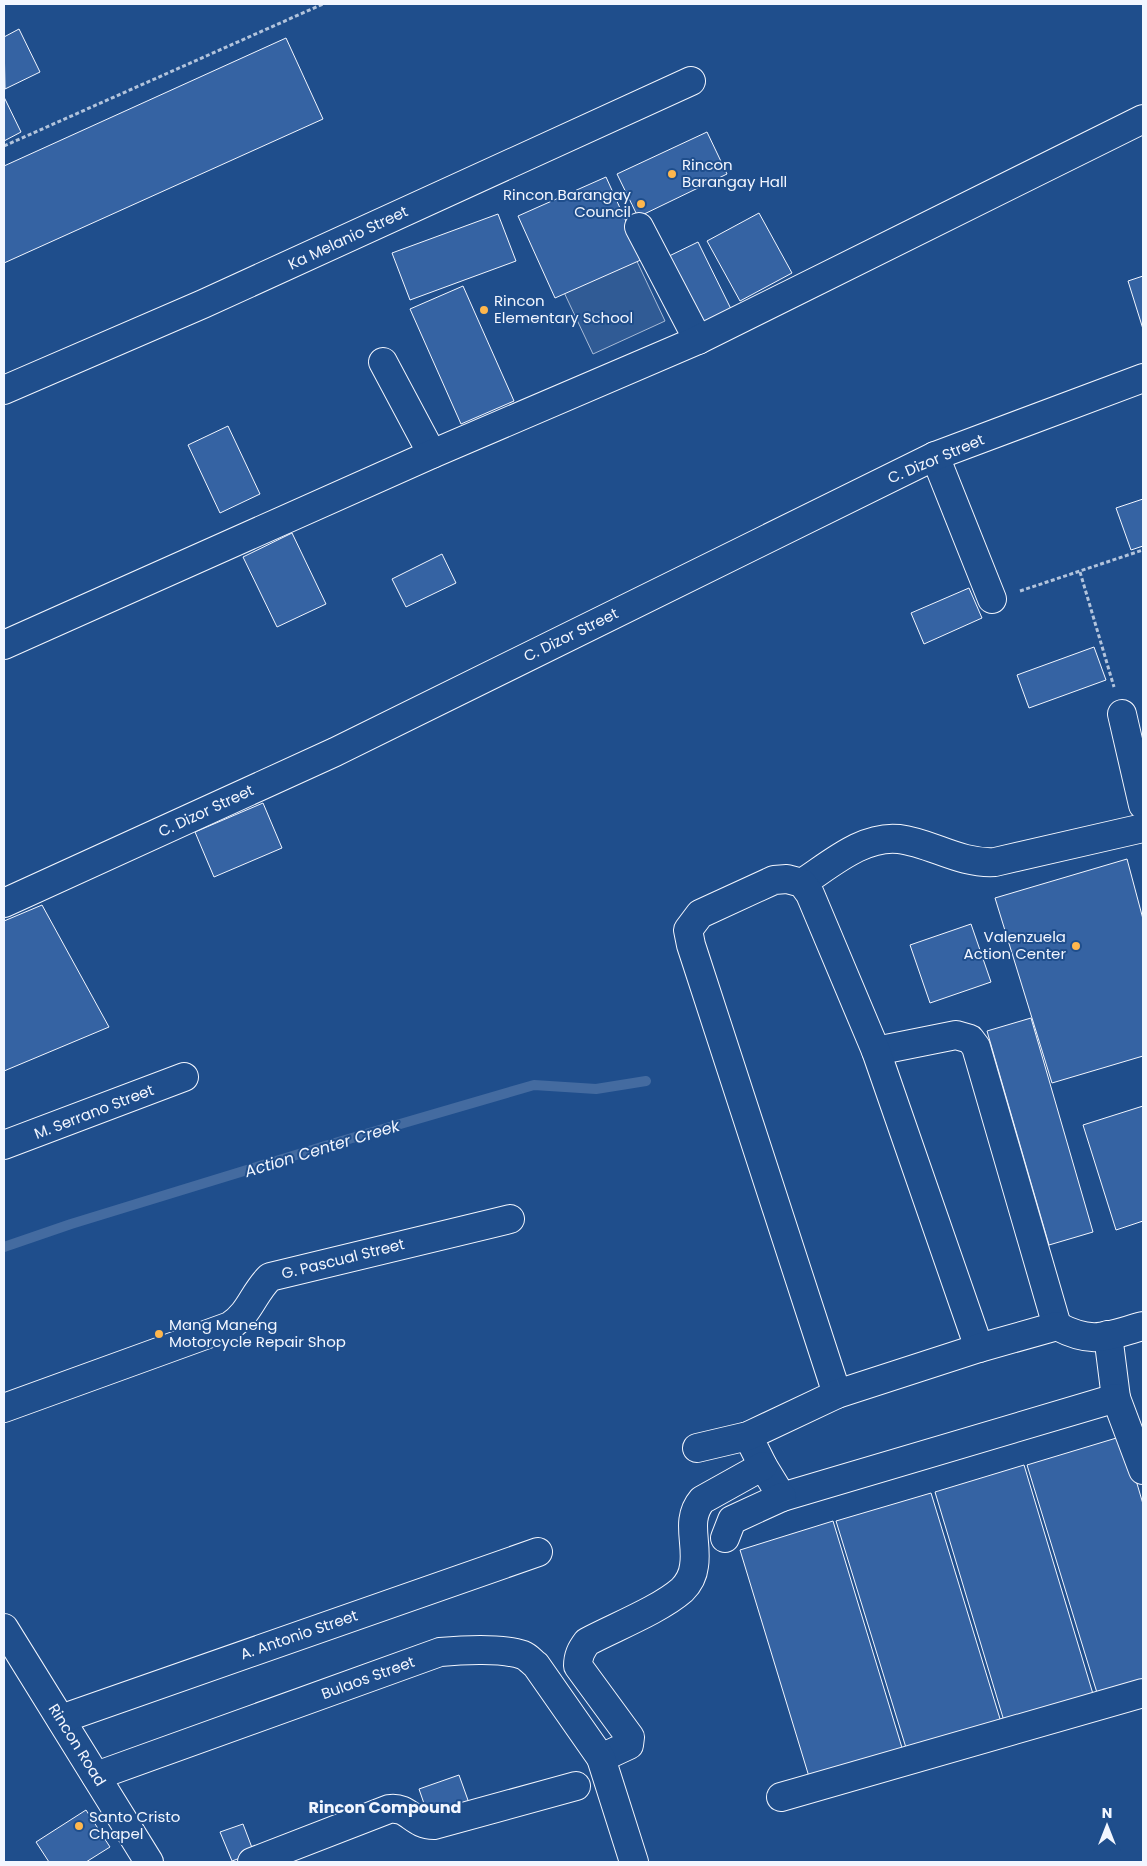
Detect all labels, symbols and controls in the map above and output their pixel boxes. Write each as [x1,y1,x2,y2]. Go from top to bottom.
place label: Rincon Barangay Hall [682,154,787,192]
marker: Rincon Barangay Hall [666,168,678,180]
place label: Rincon Barangay Council [503,184,632,222]
marker: Rincon Barangay Council [635,198,647,210]
street label: Ka Melanio Street [284,201,411,275]
place label: Rincon Elementary School [494,290,633,328]
marker: Rincon Elementary School [478,304,490,316]
street label: C. Dizor Street [884,429,987,488]
street label: C. Dizor Street [520,603,622,667]
street label: C. Dizor Street [155,779,257,842]
place label: Valenzuela Action Center [964,926,1066,964]
marker: Valenzuela Action Center [1070,940,1082,952]
street label: M. Serrano Street [31,1079,157,1144]
water label: Action Center Creek [241,1114,403,1183]
street label: G. Pascual Street [279,1233,407,1284]
place label: Mang Maneng Motorcycle Repair Shop [169,1314,346,1352]
marker: Mang Maneng Motorcycle Repair Shop [153,1328,165,1340]
street label: A. Antonio Street [237,1605,360,1664]
street label: Bulaos Street [318,1651,417,1704]
street label: Rincon Road [44,1699,111,1790]
district label: Rincon Compound [309,1796,461,1819]
north arrow [1082,1801,1132,1851]
text: N [1102,1803,1112,1823]
place label: Santo Cristo Chapel [89,1806,180,1844]
marker: Santo Cristo Chapel [73,1820,85,1832]

